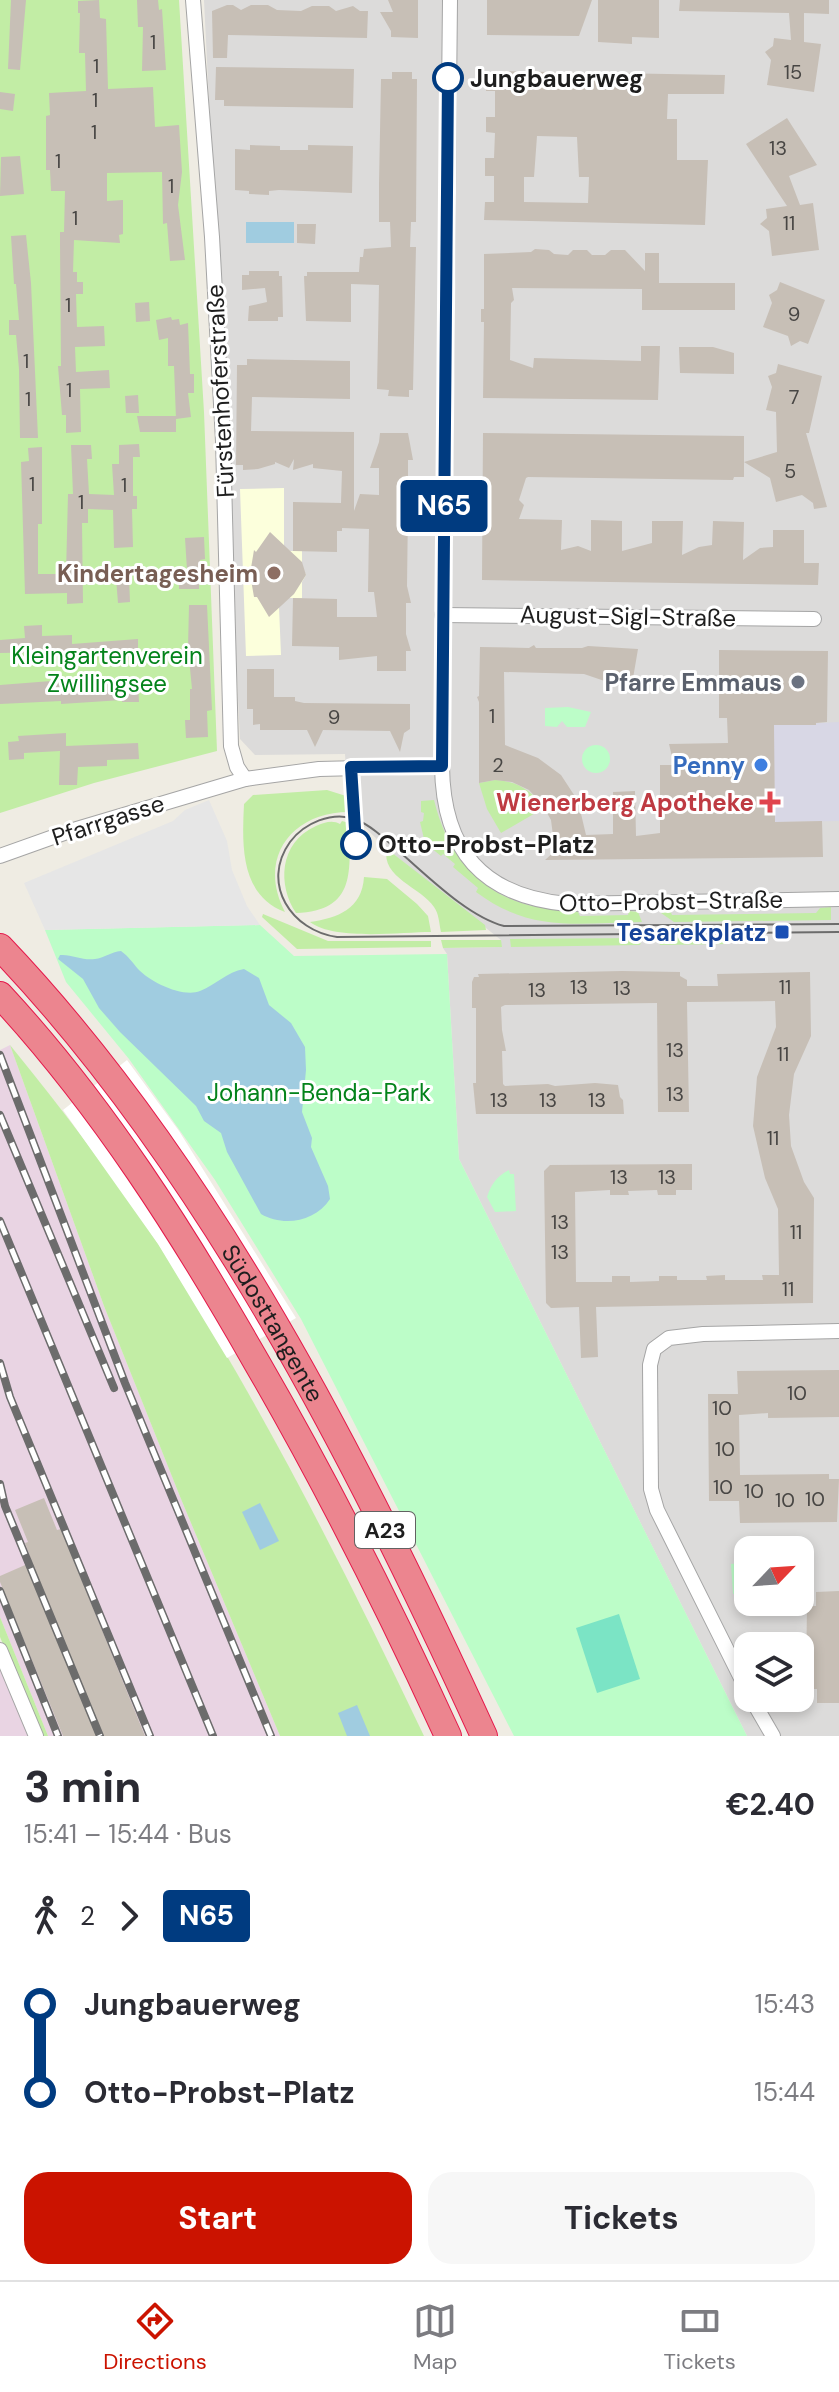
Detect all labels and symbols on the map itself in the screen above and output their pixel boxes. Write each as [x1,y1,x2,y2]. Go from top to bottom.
house number: 1 [150,29,156,55]
house number: 1 [93,53,99,79]
house number: 15 [784,59,802,85]
marker: Jungbauerweg [433,63,463,93]
place label: Jungbauerweg [470,63,643,94]
house number: 1 [92,87,98,113]
house number: 1 [91,119,97,145]
house number: 13 [769,135,787,161]
house number: 1 [55,148,61,174]
house number: 1 [168,173,174,199]
house number: 1 [72,205,78,231]
house number: 11 [783,210,795,236]
street label: Fürstenhoferstraße [199,283,241,499]
house number: 1 [65,292,71,318]
house number: 9 [788,301,800,327]
house number: 1 [23,348,29,374]
house number: 1 [66,377,72,403]
house number: 7 [789,384,799,410]
house number: 1 [25,386,31,412]
house number: 5 [784,458,796,484]
house number: 1 [29,471,35,497]
house number: 1 [121,472,127,498]
line badge: N65 [398,480,490,532]
house number: 1 [78,489,84,515]
place label: Kindertagesheim [57,558,258,589]
marker: Kindertagesheim [265,564,283,582]
street label: August-Sigl-Straße [520,599,736,633]
park label: Kleingartenverein Zwillingsee [11,640,203,699]
place label: Pfarre Emmaus [604,667,782,698]
marker: Pfarre Emmaus [789,673,807,691]
house number: 1 [489,703,495,729]
house number: 9 [328,704,340,730]
place label: Penny [673,750,745,781]
house number: 2 [492,752,504,778]
marker: Penny [752,756,770,774]
street label: Pfarrgasse [48,787,168,853]
place label: Wienerberg Apotheke [496,787,754,818]
marker: Wienerberg Apotheke [761,793,779,811]
marker: Otto-Probst-Platz [341,829,371,859]
place label: Otto-Probst-Platz [378,829,594,860]
street label: Otto-Probst-Straße [559,884,783,918]
place label: Tesarekplatz [616,917,766,948]
marker: Tesarekplatz [773,923,791,941]
house number: 13 [570,974,588,1000]
house number: 11 [779,974,791,1000]
house number: 13 [613,975,631,1001]
house number: 13 [528,977,546,1003]
house number: 13 [666,1037,684,1063]
house number: 11 [777,1041,789,1067]
park label: Johann-Benda-Park [207,1077,431,1108]
house number: 13 [666,1081,684,1107]
house number: 13 [490,1087,508,1113]
house number: 13 [539,1087,557,1113]
house number: 13 [588,1087,606,1113]
house number: 11 [767,1125,779,1151]
house number: 13 [610,1164,628,1190]
house number: 13 [658,1164,676,1190]
house number: 13 [551,1209,569,1235]
house number: 11 [790,1219,802,1245]
street label: Südosttangente [215,1238,331,1407]
house number: 13 [551,1239,569,1265]
house number: 11 [782,1276,794,1302]
house number: 10 [787,1380,807,1406]
house number: 10 [712,1395,732,1421]
house number: 10 [715,1436,735,1462]
house number: 10 [713,1474,733,1500]
house number: 10 [744,1478,764,1504]
house number: 10 [805,1486,825,1512]
house number: 10 [775,1487,795,1513]
road number: A23 [355,1512,415,1548]
north arrow [734,1536,814,1616]

